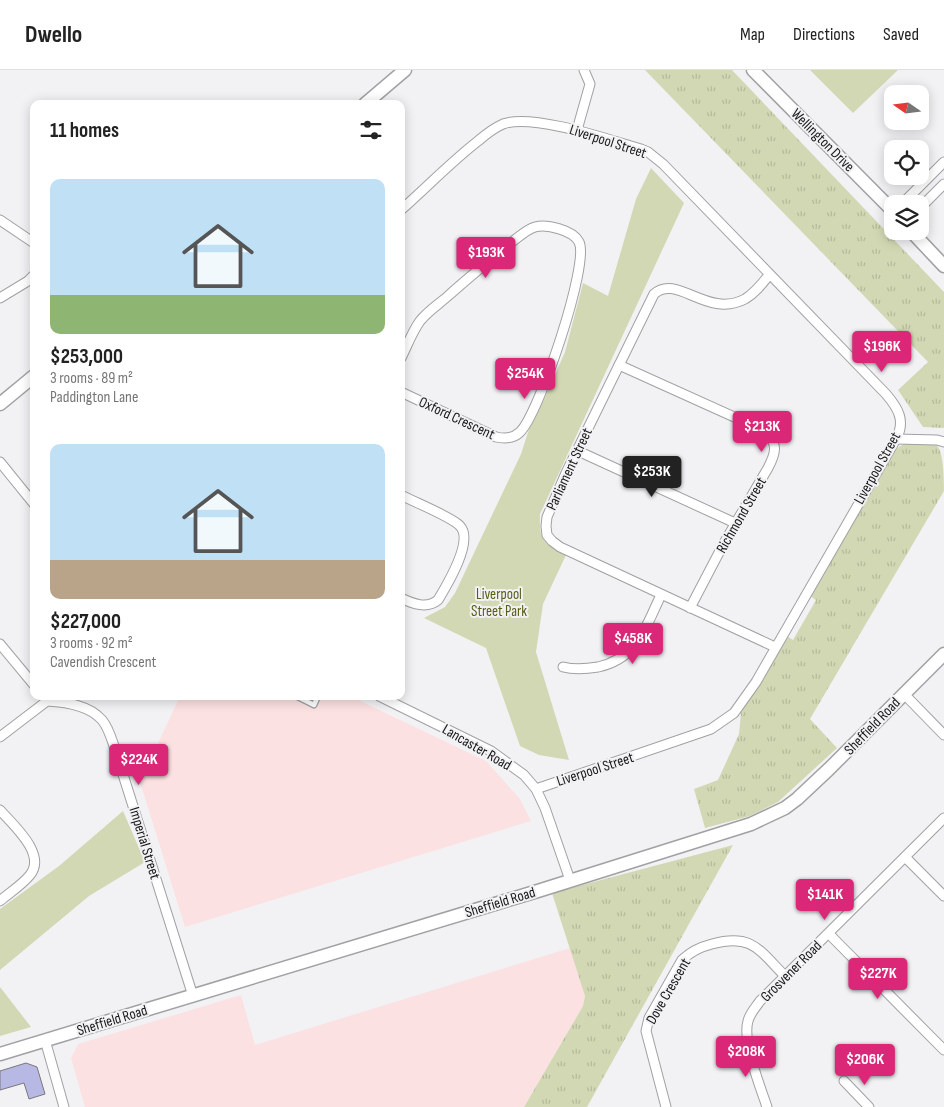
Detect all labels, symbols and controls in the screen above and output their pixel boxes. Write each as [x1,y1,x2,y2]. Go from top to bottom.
text: Dwello [25,20,82,49]
text: Map [740,24,765,45]
text: Directions [793,24,855,45]
text: Saved [883,24,919,45]
north arrow [884,85,929,130]
map controls [884,85,929,240]
street label: Wellington Drive [787,105,858,176]
icon: filters [357,116,385,144]
text: 11 homes [50,118,119,143]
street label: Liverpool Street [567,120,649,163]
button: locate [884,140,929,185]
button: layers [884,195,929,240]
icon: home [173,211,263,301]
pin: $193K [451,236,521,279]
text: $193K [467,243,505,262]
pin: $196K [847,330,917,373]
text: $196K [863,337,901,356]
text: $253,000 [50,344,123,369]
pin: $254K [490,358,560,400]
text: $254K [506,364,544,383]
text: 3 rooms · 89 m² [50,369,133,388]
text: Paddington Lane [50,388,138,407]
street label: Oxford Crescent [416,393,498,445]
pin: $213K [727,410,797,453]
text: $213K [744,417,780,436]
street label: Parliament Street [542,425,597,513]
street label: Liverpool Street [850,428,905,508]
pin: $253K [617,456,687,498]
text: $253K [633,462,671,481]
street label: Richmond Street [712,473,771,557]
icon: home [173,476,263,566]
park label: Liverpool Street Park [471,585,527,621]
text: $227,000 [50,609,121,634]
pin: $458K [598,622,668,665]
text: $458K [614,629,652,648]
text: 3 rooms · 92 m² [50,634,133,653]
text: Cavendish Crescent [50,653,156,672]
street label: Sheffield Road [840,694,904,759]
street label: Lancaster Road [439,720,515,775]
pin: $224K [104,744,174,786]
street label: Liverpool Street [554,748,636,791]
text: $224K [120,750,158,769]
street label: Imperial Street [125,805,165,882]
pin: $141K [790,878,860,921]
street label: Sheffield Road [463,883,538,922]
text: $141K [807,885,843,904]
street label: Grosvener Road [757,937,826,1006]
street label: Dove Crescent [642,954,695,1028]
pin: $227K [843,958,913,1000]
text: $227K [859,964,897,983]
street label: Sheffield Road [75,1001,150,1040]
pin: $208K [711,1036,781,1078]
text: $208K [727,1042,765,1061]
pin: $206K [830,1044,900,1086]
text: $206K [846,1050,884,1069]

